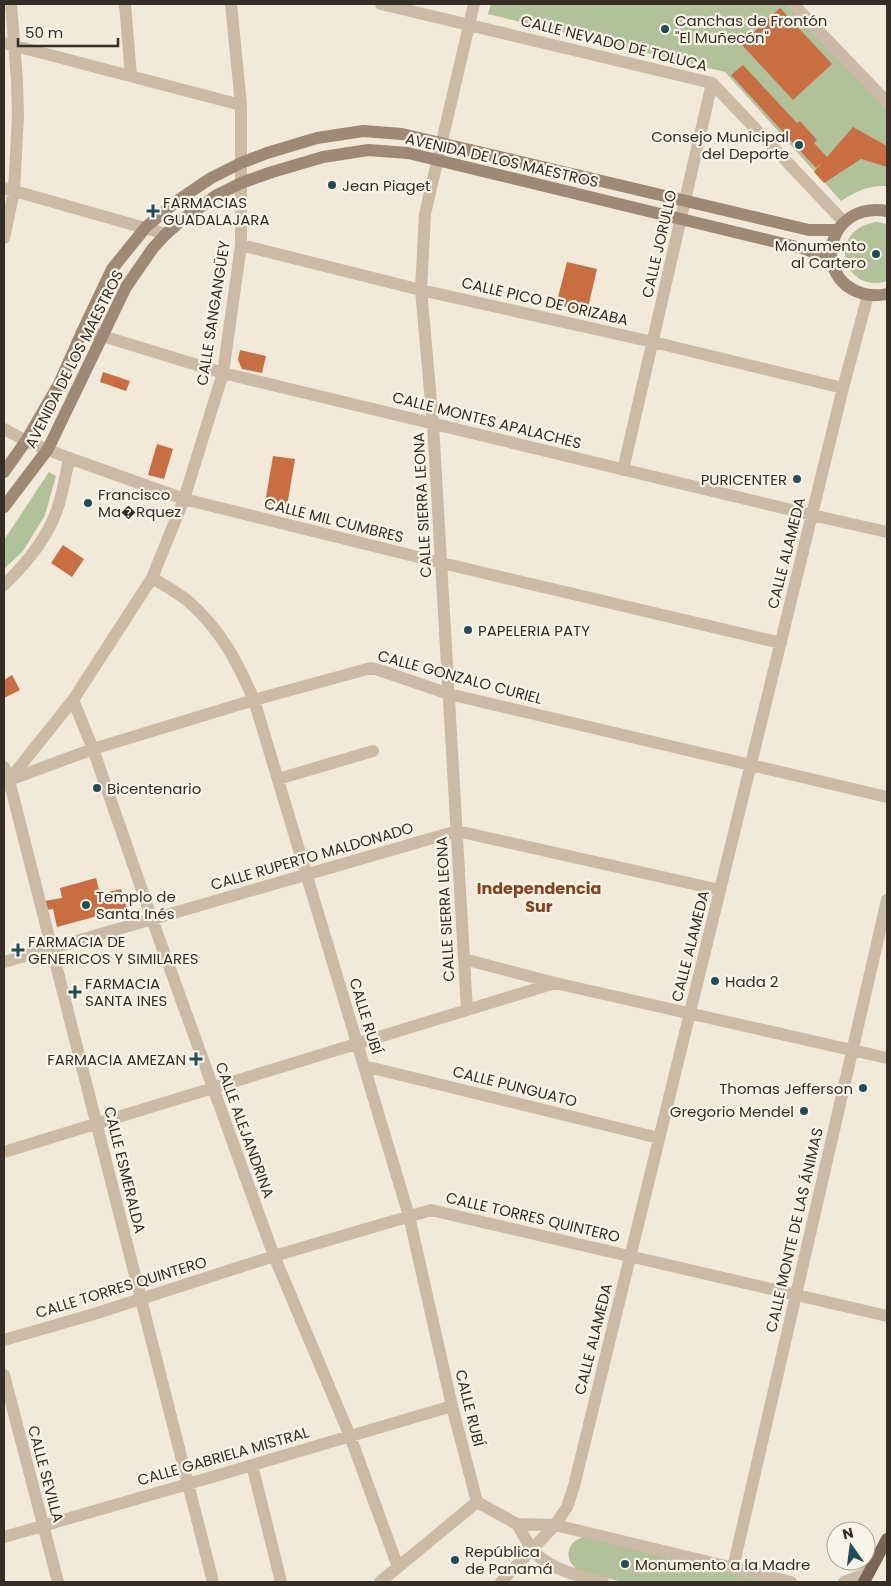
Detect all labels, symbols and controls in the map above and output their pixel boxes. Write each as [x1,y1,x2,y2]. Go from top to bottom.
street label: CALLE NEVADO DE TOLUCA [518,10,710,76]
place label: Canchas de Frontón "El Muñecón" [675,10,827,48]
scale bar [18,15,118,47]
text: 50 m [25,22,63,43]
marker: Canchas de Frontón "El Muñecón" [659,23,671,35]
place label: Consejo Municipal del Deporte [651,126,789,164]
street label: AVENIDA DE LOS MAESTROS [403,128,601,192]
marker: Consejo Municipal del Deporte [793,139,805,151]
place label: Jean Piaget [342,175,430,196]
marker: Jean Piaget [326,179,338,191]
street label: CALLE JORULLO [636,188,682,300]
place label: FARMACIAS GUADALAJARA [163,192,270,230]
marker: FARMACIAS GUADALAJARA [147,205,159,217]
place label: Monumento al Cartero [775,235,866,273]
street label: CALLE SANGANGÜEY [191,239,235,387]
marker: Monumento al Cartero [870,248,882,260]
street label: AVENIDA DE LOS MAESTROS [20,266,128,452]
street label: CALLE PICO DE ORIZABA [460,272,630,330]
street label: CALLE MONTES APALACHES [390,386,584,454]
street label: CALLE SIERRA LEONA [408,432,436,578]
place label: PURICENTER [701,469,787,490]
marker: PURICENTER [791,473,803,485]
place label: Francisco Ma�Rquez [98,484,181,522]
street label: CALLE MIL CUMBRES [262,493,406,547]
street label: CALLE ALAMEDA [762,495,810,611]
marker: Francisco Ma�Rquez [82,497,94,509]
place label: PAPELERIA PATY [478,620,590,641]
marker: PAPELERIA PATY [462,624,474,636]
street label: CALLE GONZALO CURIEL [375,645,545,709]
place label: Bicentenario [107,778,201,799]
marker: Bicentenario [91,782,103,794]
street label: CALLE RUPERTO MALDONADO [208,817,416,895]
street label: CALLE SIERRA LEONA [431,836,459,982]
district label: Independencia Sur [477,877,601,918]
place label: Templo de Santa Inés [96,886,176,924]
street label: CALLE ALAMEDA [666,888,714,1004]
marker: Templo de Santa Inés [80,899,92,911]
place label: FARMACIA DE GENERICOS Y SIMILARES [28,931,199,969]
marker: FARMACIA DE GENERICOS Y SIMILARES [12,944,24,956]
place label: Hada 2 [725,971,778,992]
place label: FARMACIA SANTA INES [85,973,167,1011]
street label: CALLE RUBÍ [344,975,388,1057]
marker: Hada 2 [709,975,721,987]
marker: FARMACIA SANTA INES [69,986,81,998]
place label: FARMACIA AMEZAN [47,1049,186,1070]
marker: FARMACIA AMEZAN [190,1053,202,1065]
street label: CALLE ALEJANDRINA [211,1059,279,1201]
street label: CALLE PUNGUATO [451,1060,580,1112]
place label: Thomas Jefferson [719,1078,853,1099]
marker: Thomas Jefferson [857,1082,869,1094]
place label: Gregorio Mendel [670,1101,794,1122]
street label: CALLE ESMERALDA [99,1104,151,1236]
marker: Gregorio Mendel [798,1105,810,1117]
street label: CALLE MONTE DE LAS ÁNIMAS [760,1126,828,1334]
street label: CALLE TORRES QUINTERO [444,1187,622,1247]
street label: CALLE TORRES QUINTERO [33,1251,209,1323]
street label: CALLE ALAMEDA [569,1281,617,1397]
street label: CALLE RUBÍ [450,1367,490,1449]
street label: CALLE GABRIELA MISTRAL [135,1421,312,1491]
street label: CALLE SEVILLA [23,1423,69,1525]
north arrow [826,1521,876,1571]
text: N [840,1522,855,1544]
place label: República de Panamá [465,1541,553,1579]
marker: República de Panamá [449,1554,461,1566]
place label: Monumento a la Madre [635,1554,810,1575]
marker: Monumento a la Madre [619,1558,631,1570]

